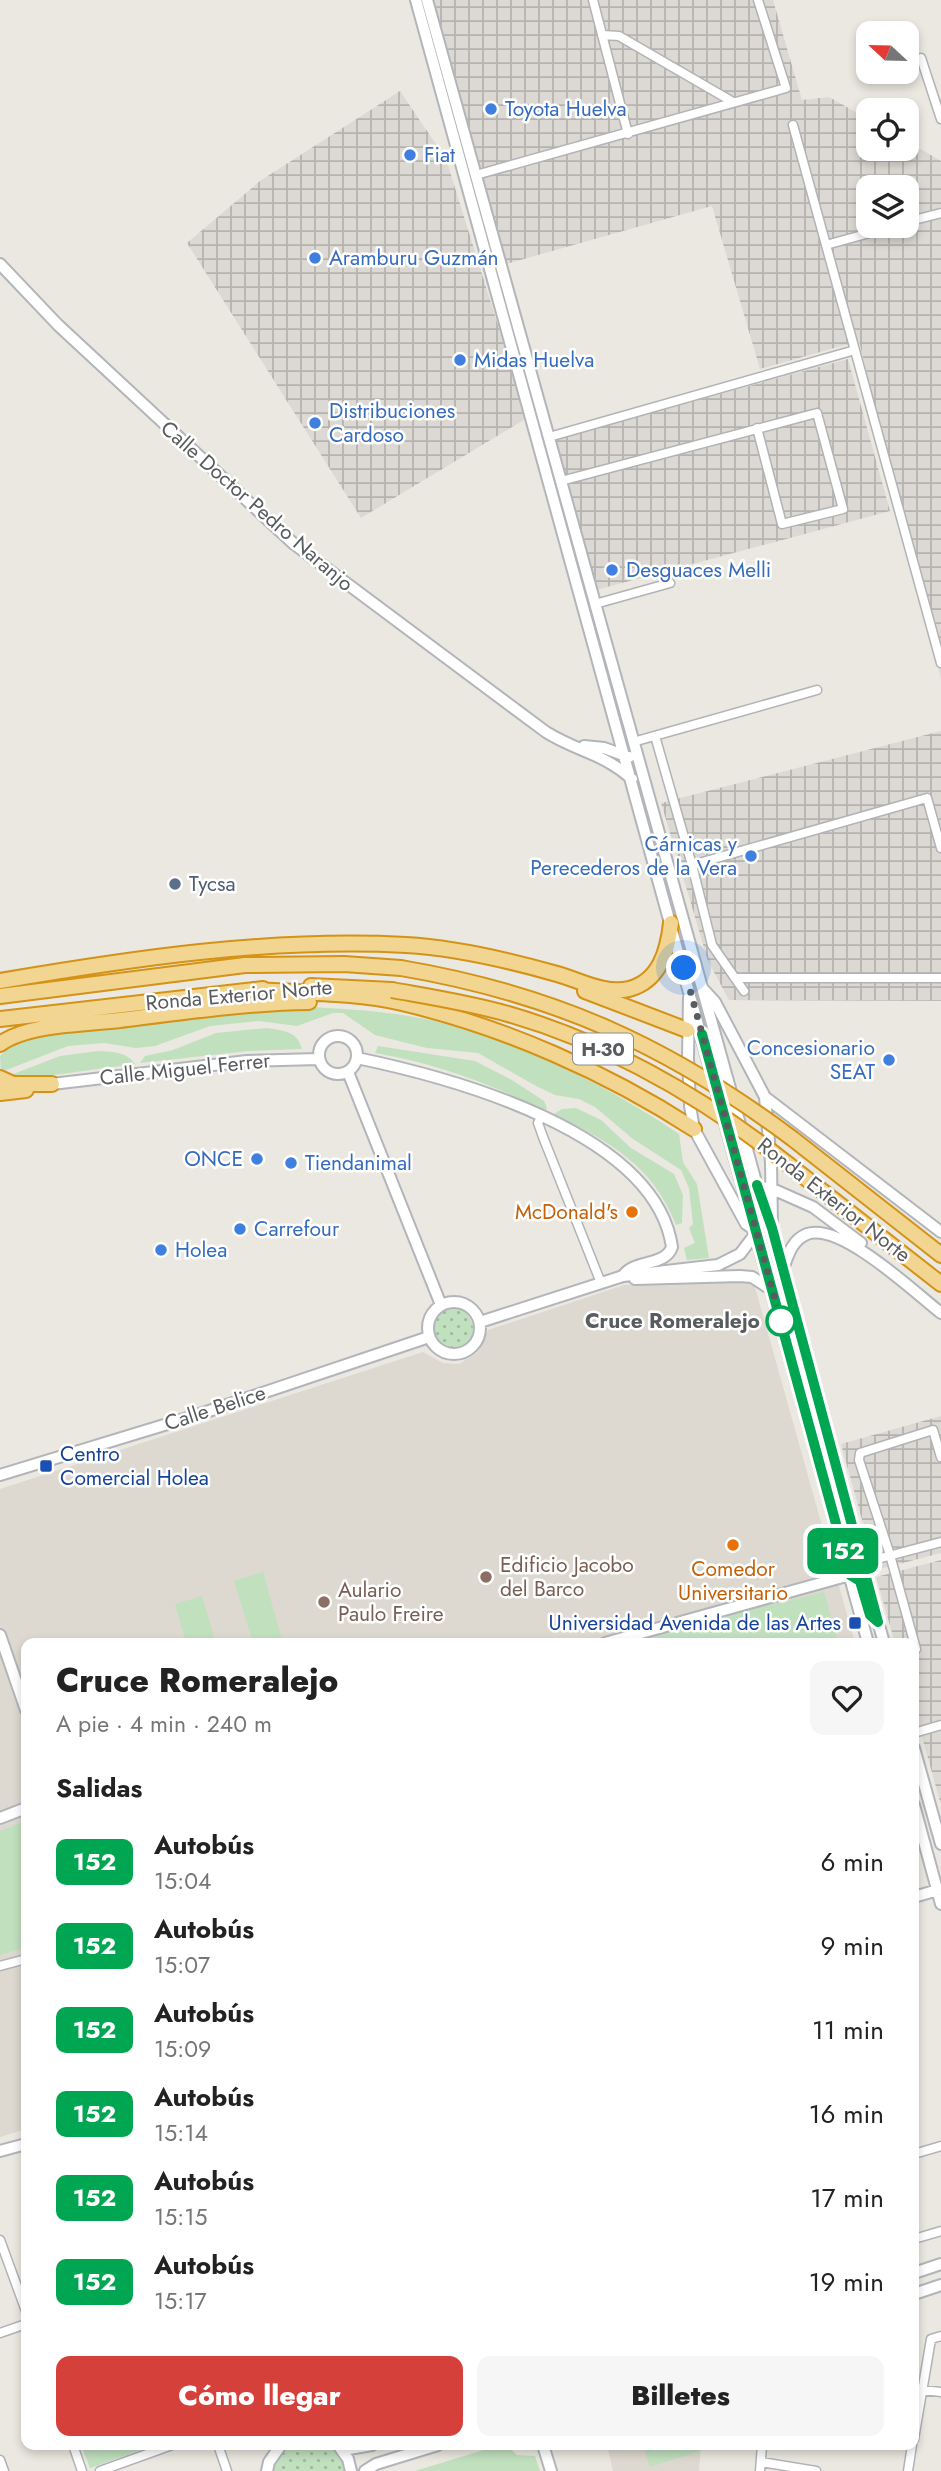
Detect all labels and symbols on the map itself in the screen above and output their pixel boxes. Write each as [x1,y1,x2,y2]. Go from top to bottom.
north arrow [856,21,919,84]
place label: Toyota Huelva [505,94,627,124]
marker: Toyota Huelva [483,101,499,117]
place label: Fiat [424,140,455,170]
marker: Fiat [402,147,418,163]
place label: Aramburu Guzmán [329,243,499,273]
marker: Aramburu Guzmán [307,250,323,266]
place label: Midas Huelva [474,345,594,375]
marker: Midas Huelva [452,352,468,368]
place label: Distribuciones Cardoso [329,396,455,450]
street label: Calle Doctor Pedro Naranjo [154,414,360,598]
marker: Distribuciones Cardoso [307,415,323,431]
place label: Desguaces Melli [626,555,771,585]
marker: Desguaces Melli [604,562,620,578]
place label: Cárnicas y Perecederos de la Vera [530,829,738,883]
marker: Cárnicas y Perecederos de la Vera [743,848,759,864]
place label: Tycsa [189,869,236,899]
marker: Tycsa [167,876,183,892]
your location [666,950,701,985]
street label: Ronda Exterior Norte [144,972,334,1018]
place label: Concesionario SEAT [747,1033,875,1087]
road number: H-30 [573,1034,633,1064]
street label: Calle Miguel Ferrer [98,1045,273,1093]
marker: Concesionario SEAT [881,1052,897,1068]
street label: Ronda Exterior Norte [751,1131,917,1270]
place label: ONCE [184,1144,243,1174]
place label: Tiendanimal [305,1148,412,1178]
marker: ONCE [249,1151,265,1167]
marker: Tiendanimal [283,1155,299,1171]
place label: McDonald's [515,1197,618,1227]
marker: McDonald's [624,1204,640,1220]
place label: Carrefour [254,1214,340,1244]
marker: Carrefour [232,1221,248,1237]
place label: Holea [175,1235,227,1265]
marker: Holea [153,1242,169,1258]
place label: Cruce Romeralejo [585,1306,760,1336]
marker: Cruce Romeralejo [766,1306,796,1336]
street label: Calle Belice [160,1377,270,1438]
place label: Centro Comercial Holea [60,1439,209,1493]
marker: Centro Comercial Holea [38,1458,54,1474]
line badge: 152 [803,1528,883,1574]
marker: Comedor Universitario [725,1537,741,1553]
place label: Edificio Jacobo del Barco [500,1550,634,1604]
place label: Comedor Universitario [678,1554,788,1608]
marker: Edificio Jacobo del Barco [478,1569,494,1585]
place label: Aulario Paulo Freire [338,1575,444,1629]
marker: Aulario Paulo Freire [316,1594,332,1610]
place label: Universidad Avenida de las Artes [549,1608,841,1638]
marker: Universidad Avenida de las Artes [847,1615,863,1631]

